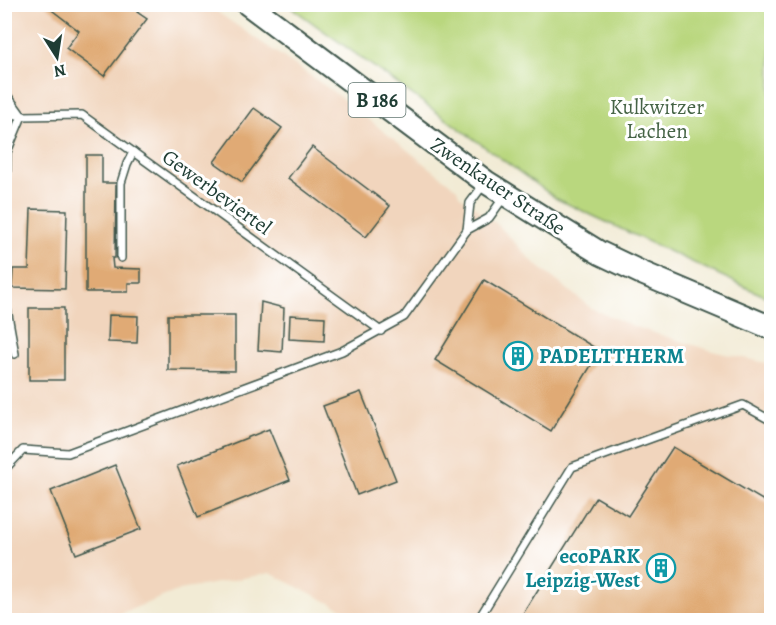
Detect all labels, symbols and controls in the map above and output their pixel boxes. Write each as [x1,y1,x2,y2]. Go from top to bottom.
north arrow [27,27,87,87]
text: N [52,59,68,83]
road number: B 186 [348,83,406,117]
park label: Kulkwitzer Lachen [610,93,704,145]
street label: Zwenkauer Straße [425,130,571,242]
street label: Gewerbeviertel [157,143,277,241]
building icon: PADELTTHERM [502,340,534,372]
place label: PADELTTHERM [539,342,685,370]
place label: ecoPARK Leipzig-West [525,542,640,594]
building icon: ecoPARK Leipzig-West [645,552,677,584]

